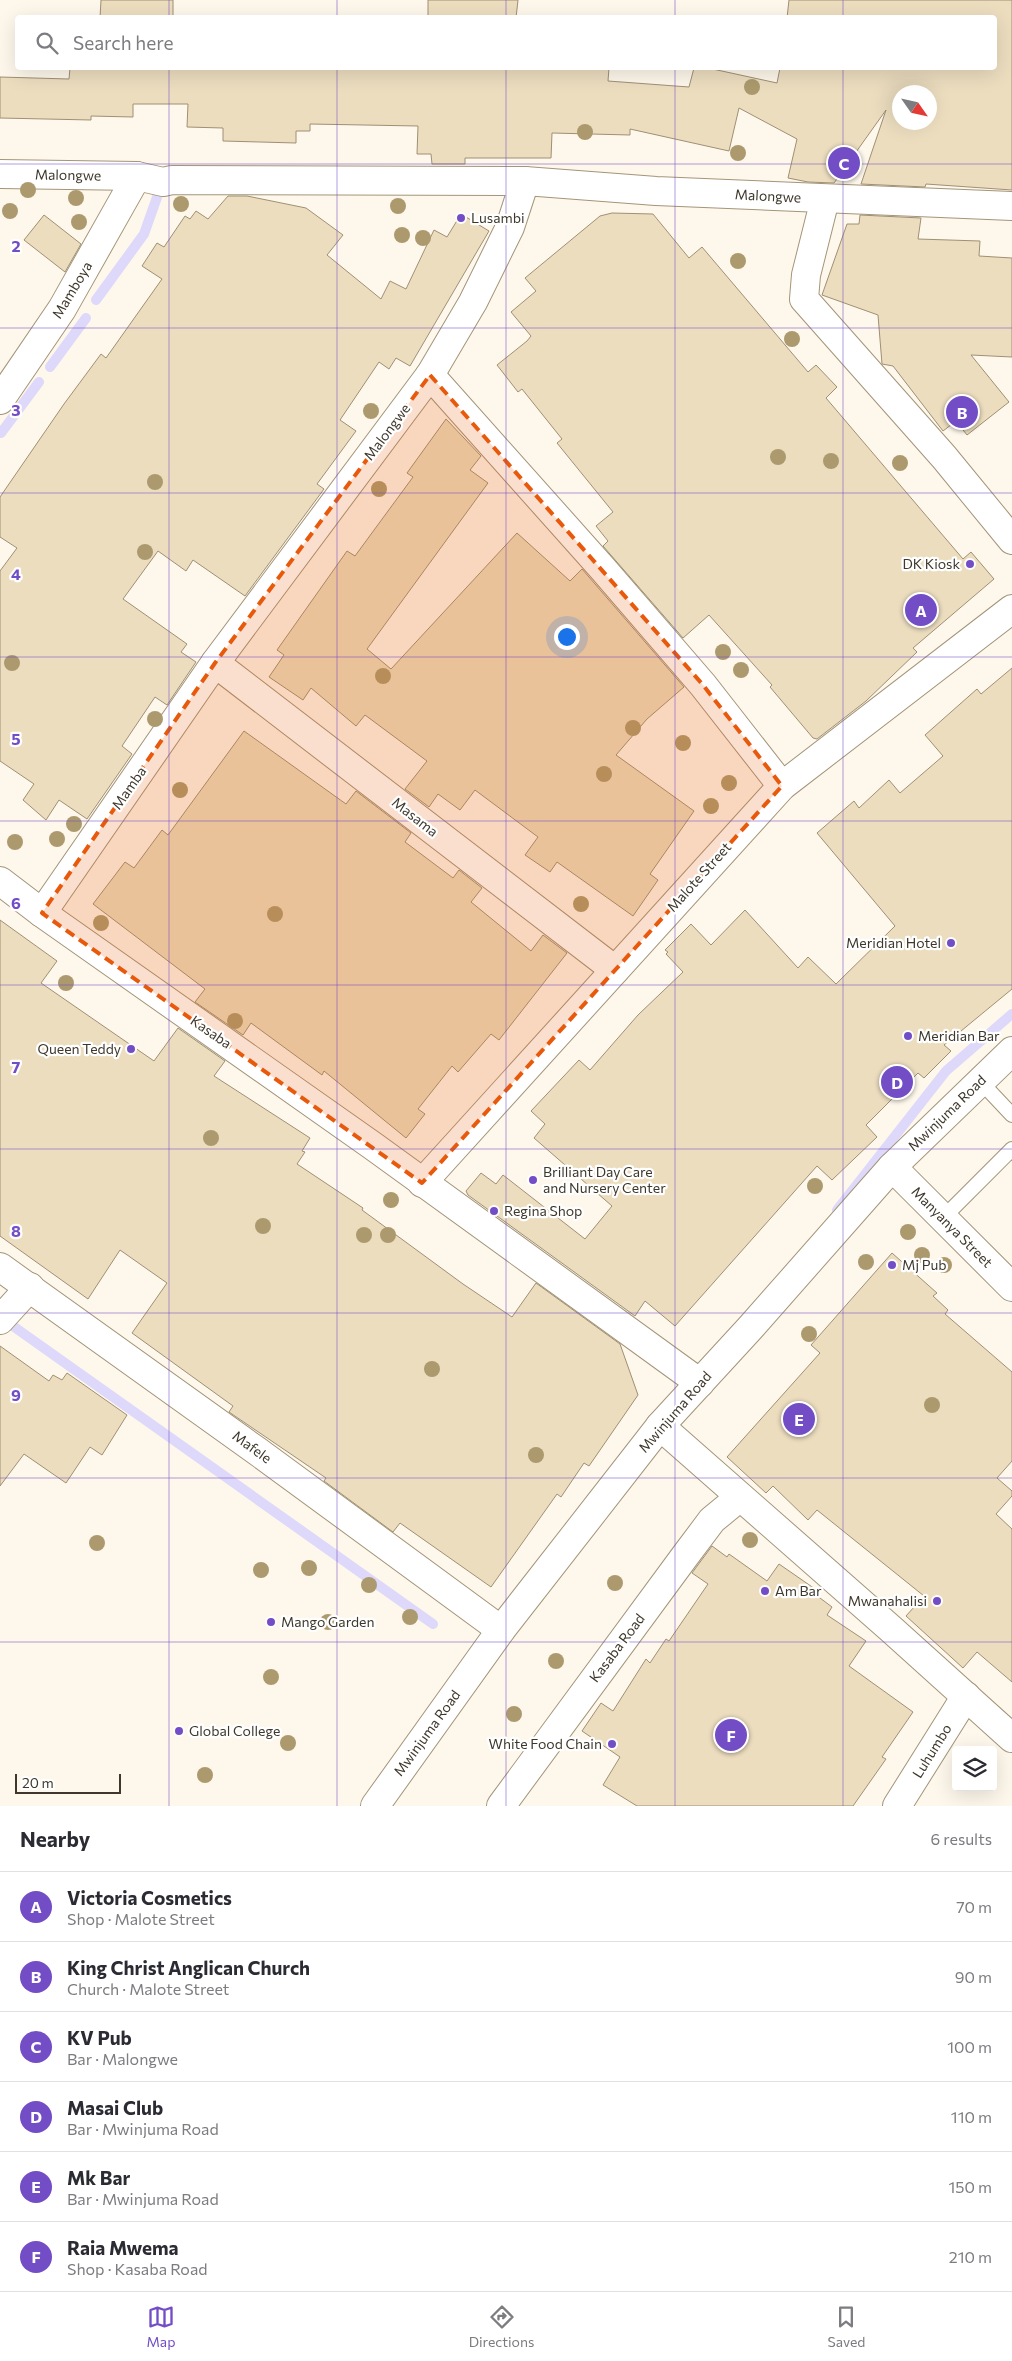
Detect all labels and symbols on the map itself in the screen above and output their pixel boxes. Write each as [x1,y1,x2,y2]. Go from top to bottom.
north arrow [892,85,937,130]
pin: C [828,144,860,182]
street label: Malongwe [35,165,101,184]
street label: Malongwe [734,185,802,206]
place label: Lusambi [471,209,525,226]
marker: Lusambi [455,212,467,224]
text: 2 [11,236,21,255]
street label: Mamboya [48,258,95,321]
pin: B [946,393,978,431]
text: 3 [11,400,21,419]
street label: Malongwe [360,400,413,463]
place label: DK Kiosk [902,555,960,572]
marker: DK Kiosk [964,558,976,570]
text: 4 [11,564,21,583]
pin: A [905,591,937,629]
your location [554,624,580,650]
text: 5 [11,729,21,748]
street label: Mamba [108,763,149,812]
street label: Masama [389,793,442,840]
street label: Malote Street [663,838,734,915]
text: 6 [11,893,21,912]
place label: Meridian Hotel [846,934,941,951]
marker: Meridian Hotel [945,937,957,949]
street label: Kasaba [188,1011,235,1052]
place label: Meridian Bar [918,1027,1000,1044]
marker: Meridian Bar [902,1030,914,1042]
place label: Queen Teddy [38,1040,121,1057]
marker: Queen Teddy [125,1043,137,1055]
text: 7 [12,1057,21,1076]
pin: D [881,1063,913,1101]
street label: Mwinjuma Road [904,1071,989,1154]
place label: Brilliant Day Care and Nursery Center [543,1163,666,1196]
marker: Brilliant Day Care and Nursery Center [527,1174,539,1186]
street label: Manyanya Street [908,1183,997,1271]
place label: Regina Shop [504,1202,582,1219]
marker: Regina Shop [488,1205,500,1217]
text: 8 [11,1221,21,1240]
place label: Mj Pub [902,1256,947,1273]
marker: Mj Pub [886,1259,898,1271]
street label: Mwinjuma Road [635,1368,715,1456]
text: 9 [11,1385,21,1404]
pin: E [783,1400,815,1438]
street label: Mafele [229,1427,275,1466]
place label: Am Bar [775,1582,822,1599]
marker: Am Bar [759,1585,771,1597]
place label: Mwanahalisi [848,1592,927,1609]
marker: Mwanahalisi [931,1595,943,1607]
street label: Kasaba Road [585,1610,648,1685]
place label: Mango Garden [281,1613,375,1630]
marker: Mango Garden [265,1616,277,1628]
street label: Mwinjuma Road [390,1686,463,1779]
pin: F [715,1716,747,1754]
street label: Luhumbo [908,1721,955,1781]
place label: Global College [189,1722,280,1739]
marker: Global College [173,1725,185,1737]
place label: White Food Chain [489,1735,602,1752]
marker: White Food Chain [606,1738,618,1750]
scale bar [15,1771,121,1794]

